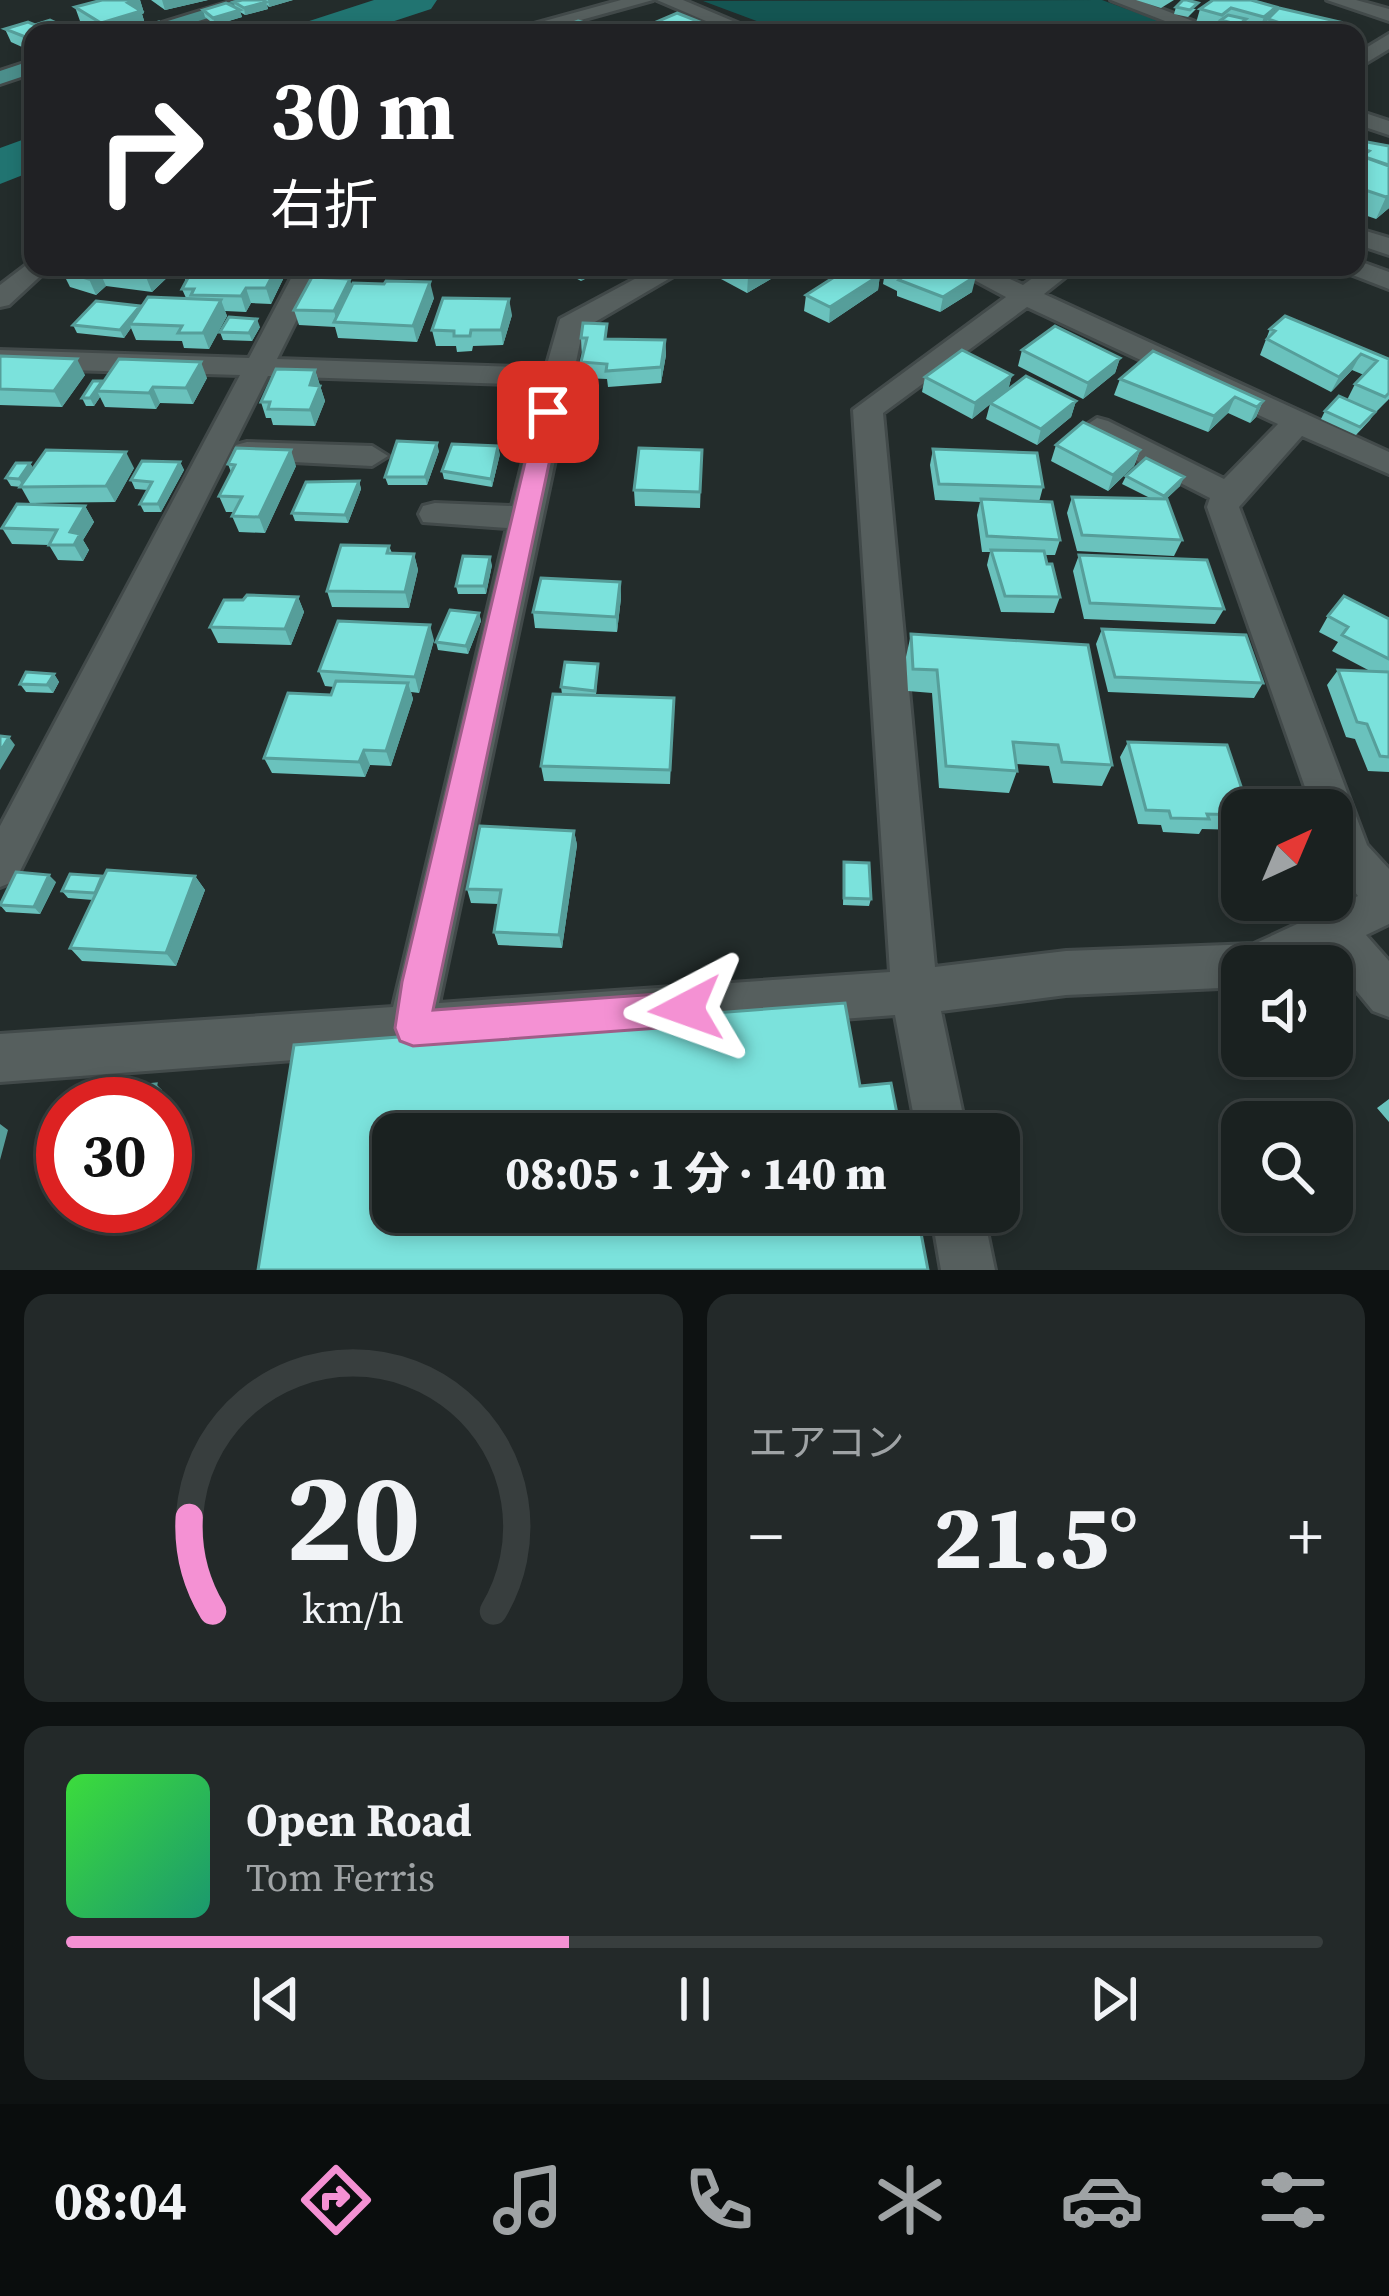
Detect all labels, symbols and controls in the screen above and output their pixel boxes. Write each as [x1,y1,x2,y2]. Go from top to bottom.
text: 30 m [270,52,455,167]
icon: right [72,72,228,228]
text: 右折 [270,168,378,242]
pin [497,361,599,463]
icon: arrive [515,379,581,445]
north arrow [1221,789,1353,921]
map controls [1221,789,1353,1233]
button: sound [1221,945,1353,1077]
position arrow [623,946,749,1072]
speed limit sign: 30 [36,1077,192,1233]
button: search [1221,1101,1353,1233]
text: 08:05 · 1 分 · 140 m [505,1142,887,1204]
text: エアコン [749,1416,905,1469]
text: 20 [286,1431,421,1602]
text: 21.5° [933,1475,1138,1598]
text: − [749,1491,783,1581]
text: + [1288,1491,1323,1581]
text: km/h [302,1579,404,1637]
text: Open Road [246,1789,472,1851]
text: Tom Ferris [246,1851,435,1904]
icon: previous [243,1966,309,2032]
icon: pause [662,1966,728,2032]
icon: next [1081,1966,1147,2032]
icon: directions [294,2158,378,2242]
icon: music [486,2158,570,2242]
icon: phone [677,2158,761,2242]
icon: climate [868,2158,952,2242]
icon: car [1060,2158,1144,2242]
icon: filters [1251,2158,1335,2242]
text: 08:04 [54,2163,187,2237]

